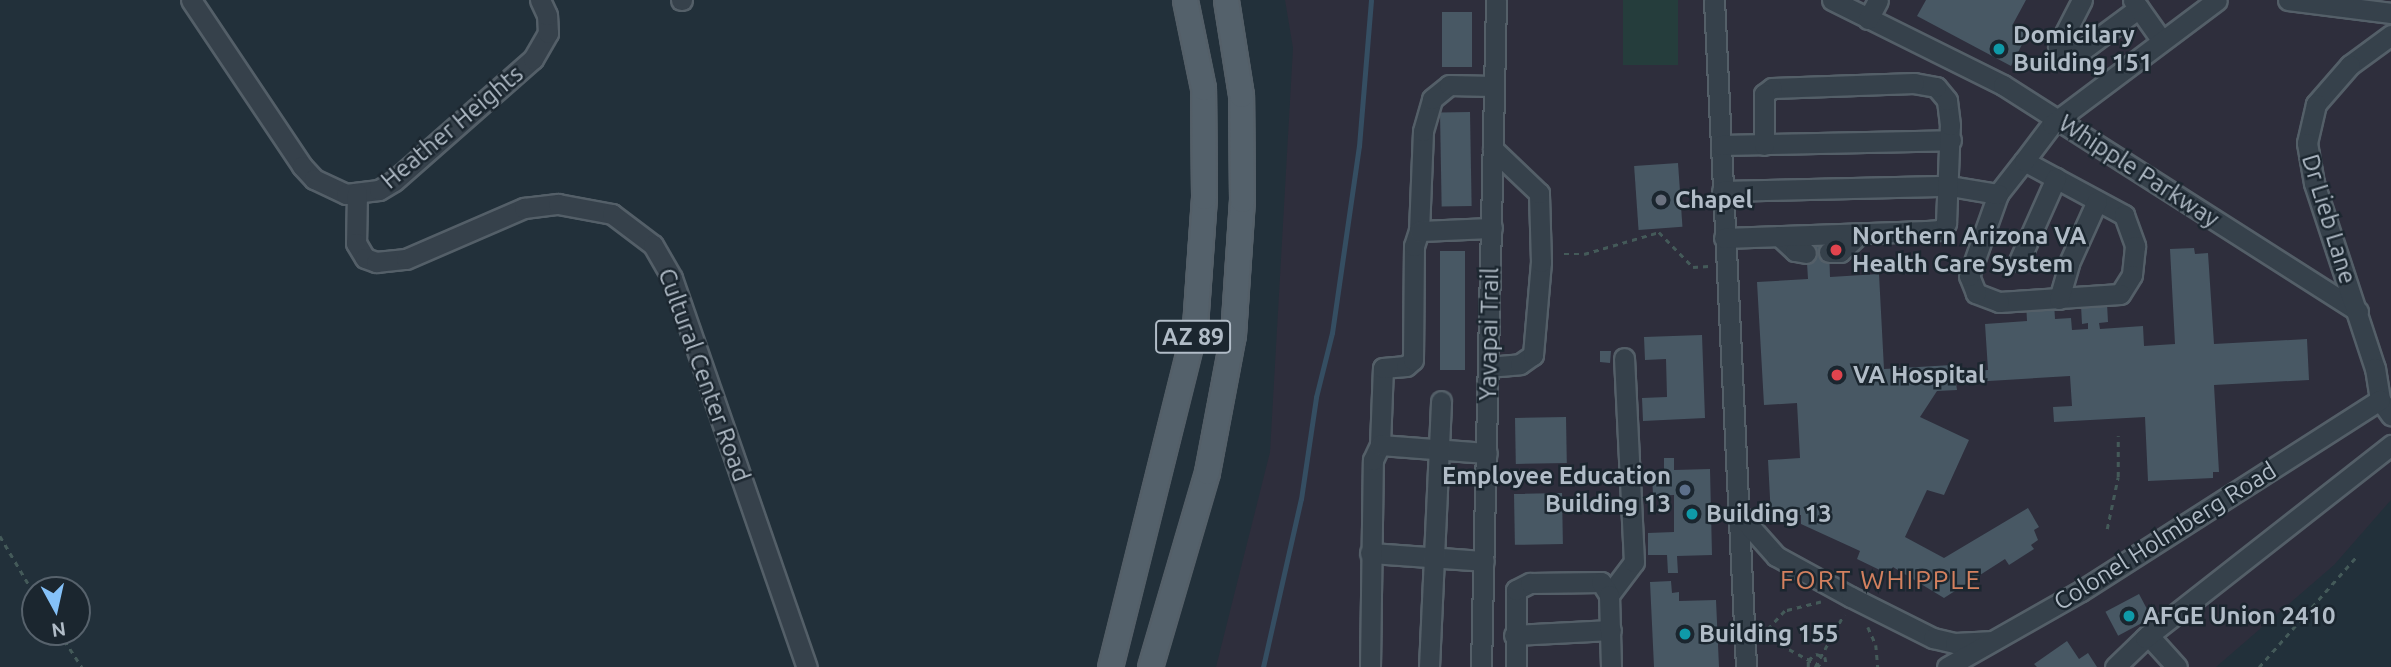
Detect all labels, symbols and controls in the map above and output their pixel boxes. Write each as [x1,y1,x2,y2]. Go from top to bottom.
place label: Domicilary Building 151 [2013,21,2152,77]
marker: Domicilary Building 151 [1991,41,2007,57]
street label: Heather Heights [375,59,529,195]
street label: Whipple Parkway [2054,109,2224,233]
street label: Dr Lieb Lane [2296,151,2362,287]
place label: Chapel [1675,186,1753,214]
marker: Chapel [1653,192,1669,208]
place label: Northern Arizona VA Health Care System [1852,222,2086,278]
marker: Northern Arizona VA Health Care System [1826,240,1846,260]
street label: Cultural Center Road [652,264,756,486]
street label: Yavapai Trail [1473,267,1505,401]
road number: AZ 89 [1154,318,1232,356]
place label: VA Hospital [1853,361,1985,389]
marker: VA Hospital [1827,365,1847,385]
street label: Colonel Holmberg Road [2049,456,2281,616]
place label: Employee Education Building 13 [1442,462,1671,518]
marker: Employee Education Building 13 [1677,482,1693,498]
place label: Building 13 [1706,500,1832,528]
marker: Building 13 [1684,506,1700,522]
district label: FORT WHIPPLE [1781,564,1981,596]
north arrow [21,576,91,646]
place label: AFGE Union 2410 [2143,602,2336,630]
marker: AFGE Union 2410 [2121,608,2137,624]
text: N [50,618,67,642]
place label: Building 155 [1699,620,1838,648]
marker: Building 155 [1677,626,1693,642]

